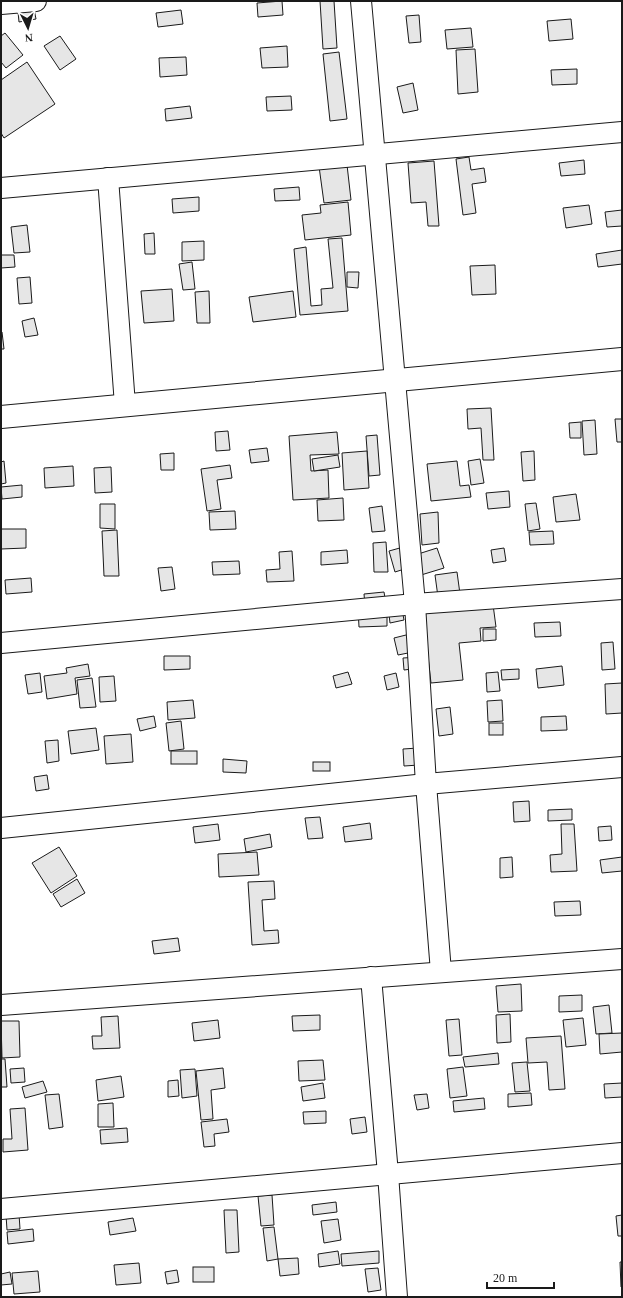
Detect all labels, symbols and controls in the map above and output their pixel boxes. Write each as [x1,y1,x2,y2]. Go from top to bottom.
north arrow [8,8,48,48]
text: N [24,32,33,44]
scale bar [487,1264,554,1290]
text: 20 m [493,1271,518,1285]

